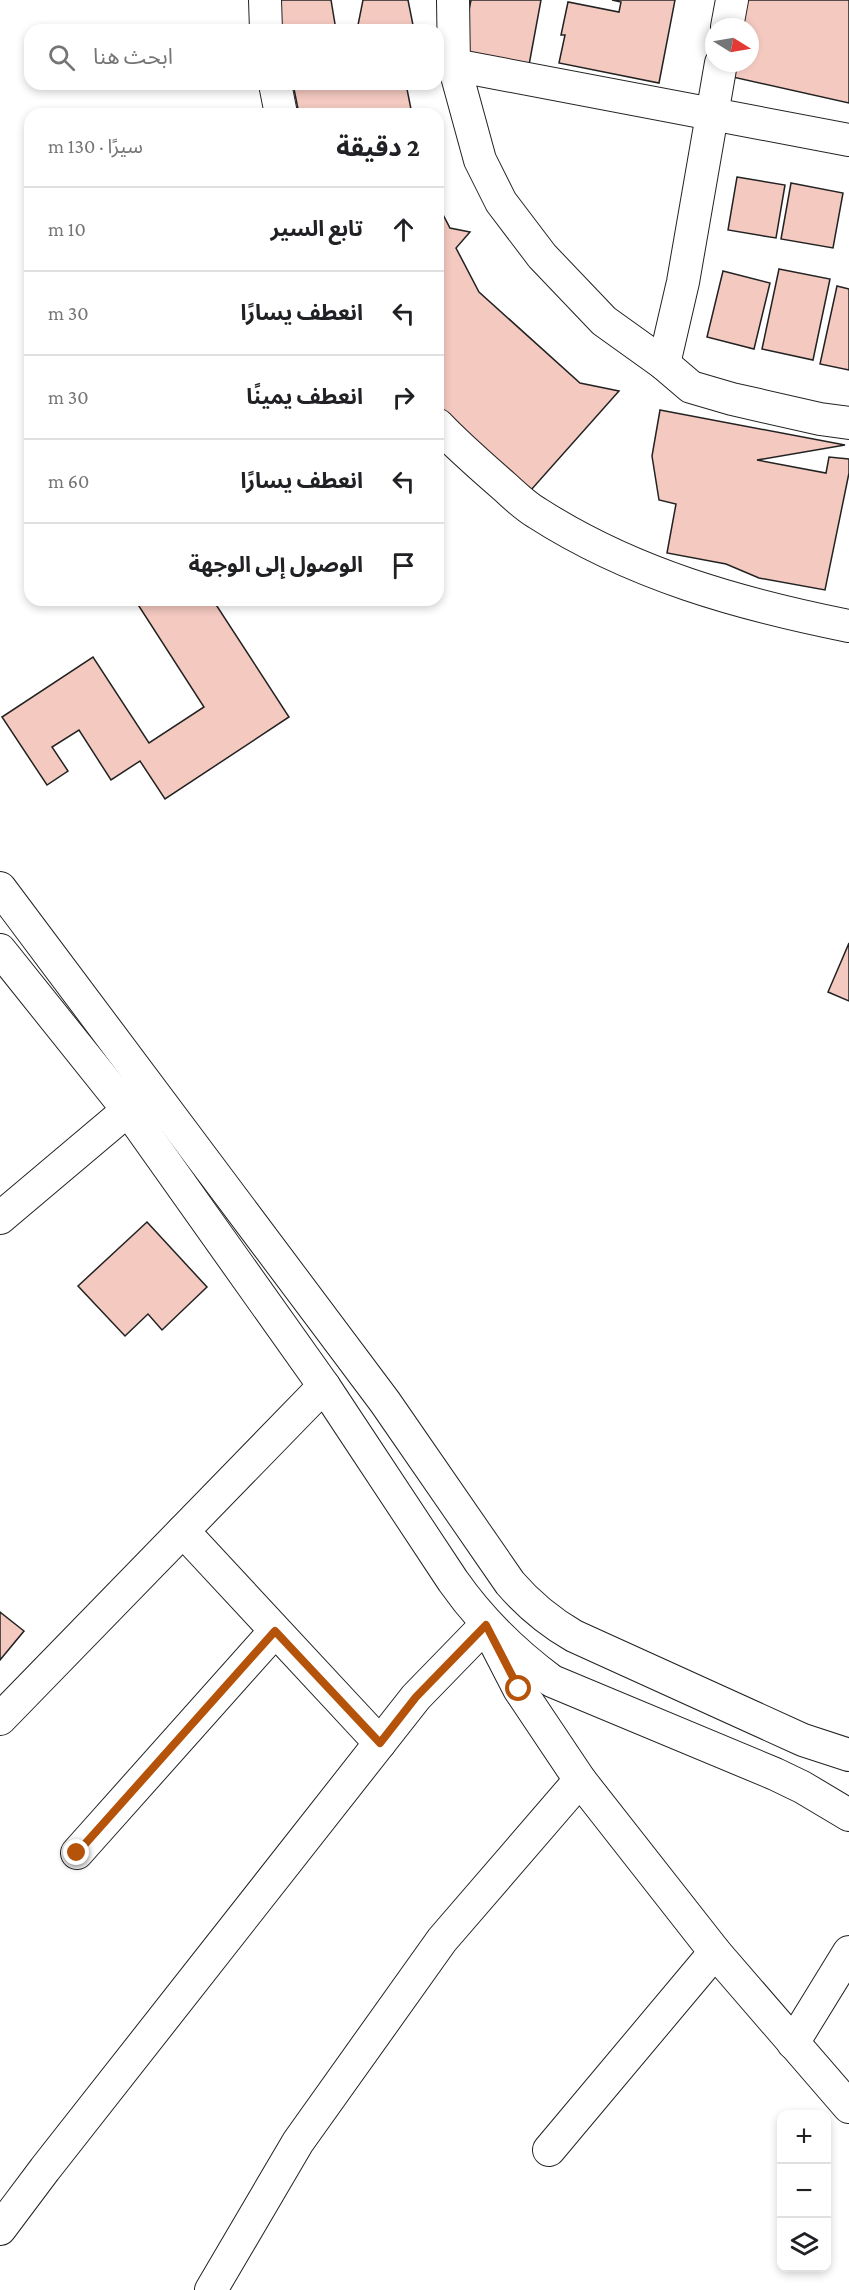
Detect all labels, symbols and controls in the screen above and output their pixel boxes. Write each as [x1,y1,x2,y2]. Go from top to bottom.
north arrow [705,18,759,72]
search box [24,24,444,90]
icon: search [45,41,78,74]
text: ابحث هنا [93,44,173,69]
text: 2 دقيقة [336,133,420,162]
text: سيرًا · 130 m [48,135,143,157]
icon: ahead [387,213,420,246]
text: تابع السير [271,216,363,241]
text: 10 m [48,218,86,240]
icon: left [387,297,420,330]
text: انعطف يسارًا [241,300,363,325]
text: 30 m [48,302,89,324]
icon: right [387,381,420,414]
text: انعطف يمينًا [246,384,363,409]
text: 30 m [48,386,89,408]
icon: left [387,465,420,498]
text: انعطف يسارًا [241,468,363,493]
text: 60 m [48,470,89,492]
icon: arrive [387,549,420,582]
text: الوصول إلى الوجهة [188,552,363,577]
route start [505,1675,531,1701]
route end [63,1839,89,1865]
map controls [777,2110,831,2272]
button: + [777,2110,831,2164]
button: − [777,2164,831,2218]
button: layers [777,2218,831,2272]

